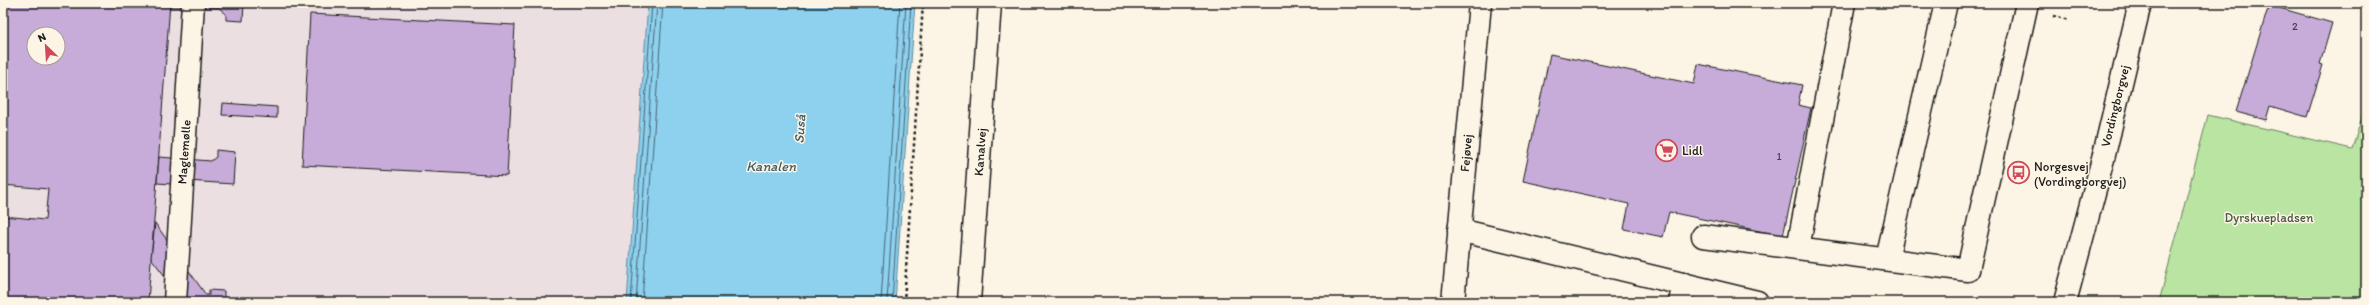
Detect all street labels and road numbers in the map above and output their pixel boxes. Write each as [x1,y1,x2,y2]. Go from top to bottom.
street label: Vordingborgvej [2098,63,2132,149]
street label: Maglemølle [174,119,194,185]
street label: Kanalvej [971,128,989,176]
street label: Fejøvej [1457,134,1475,172]

